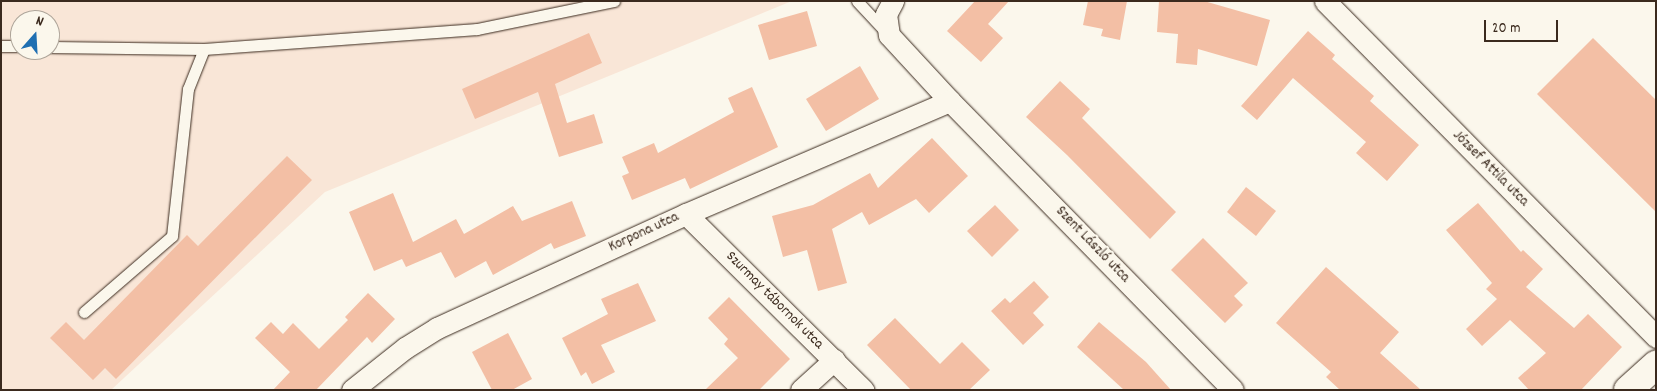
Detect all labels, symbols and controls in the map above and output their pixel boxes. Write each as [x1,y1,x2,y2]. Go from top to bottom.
north arrow [10,10,60,60]
scale bar [1487,10,1561,42]
text: N [33,11,46,32]
text: 20 m [1492,18,1520,40]
street label: József Attila utca [1448,127,1532,211]
street label: Szent László utca [1051,203,1133,287]
street label: Korpona utca [606,209,682,257]
street label: Szurmay tábornok utca [721,248,827,354]

